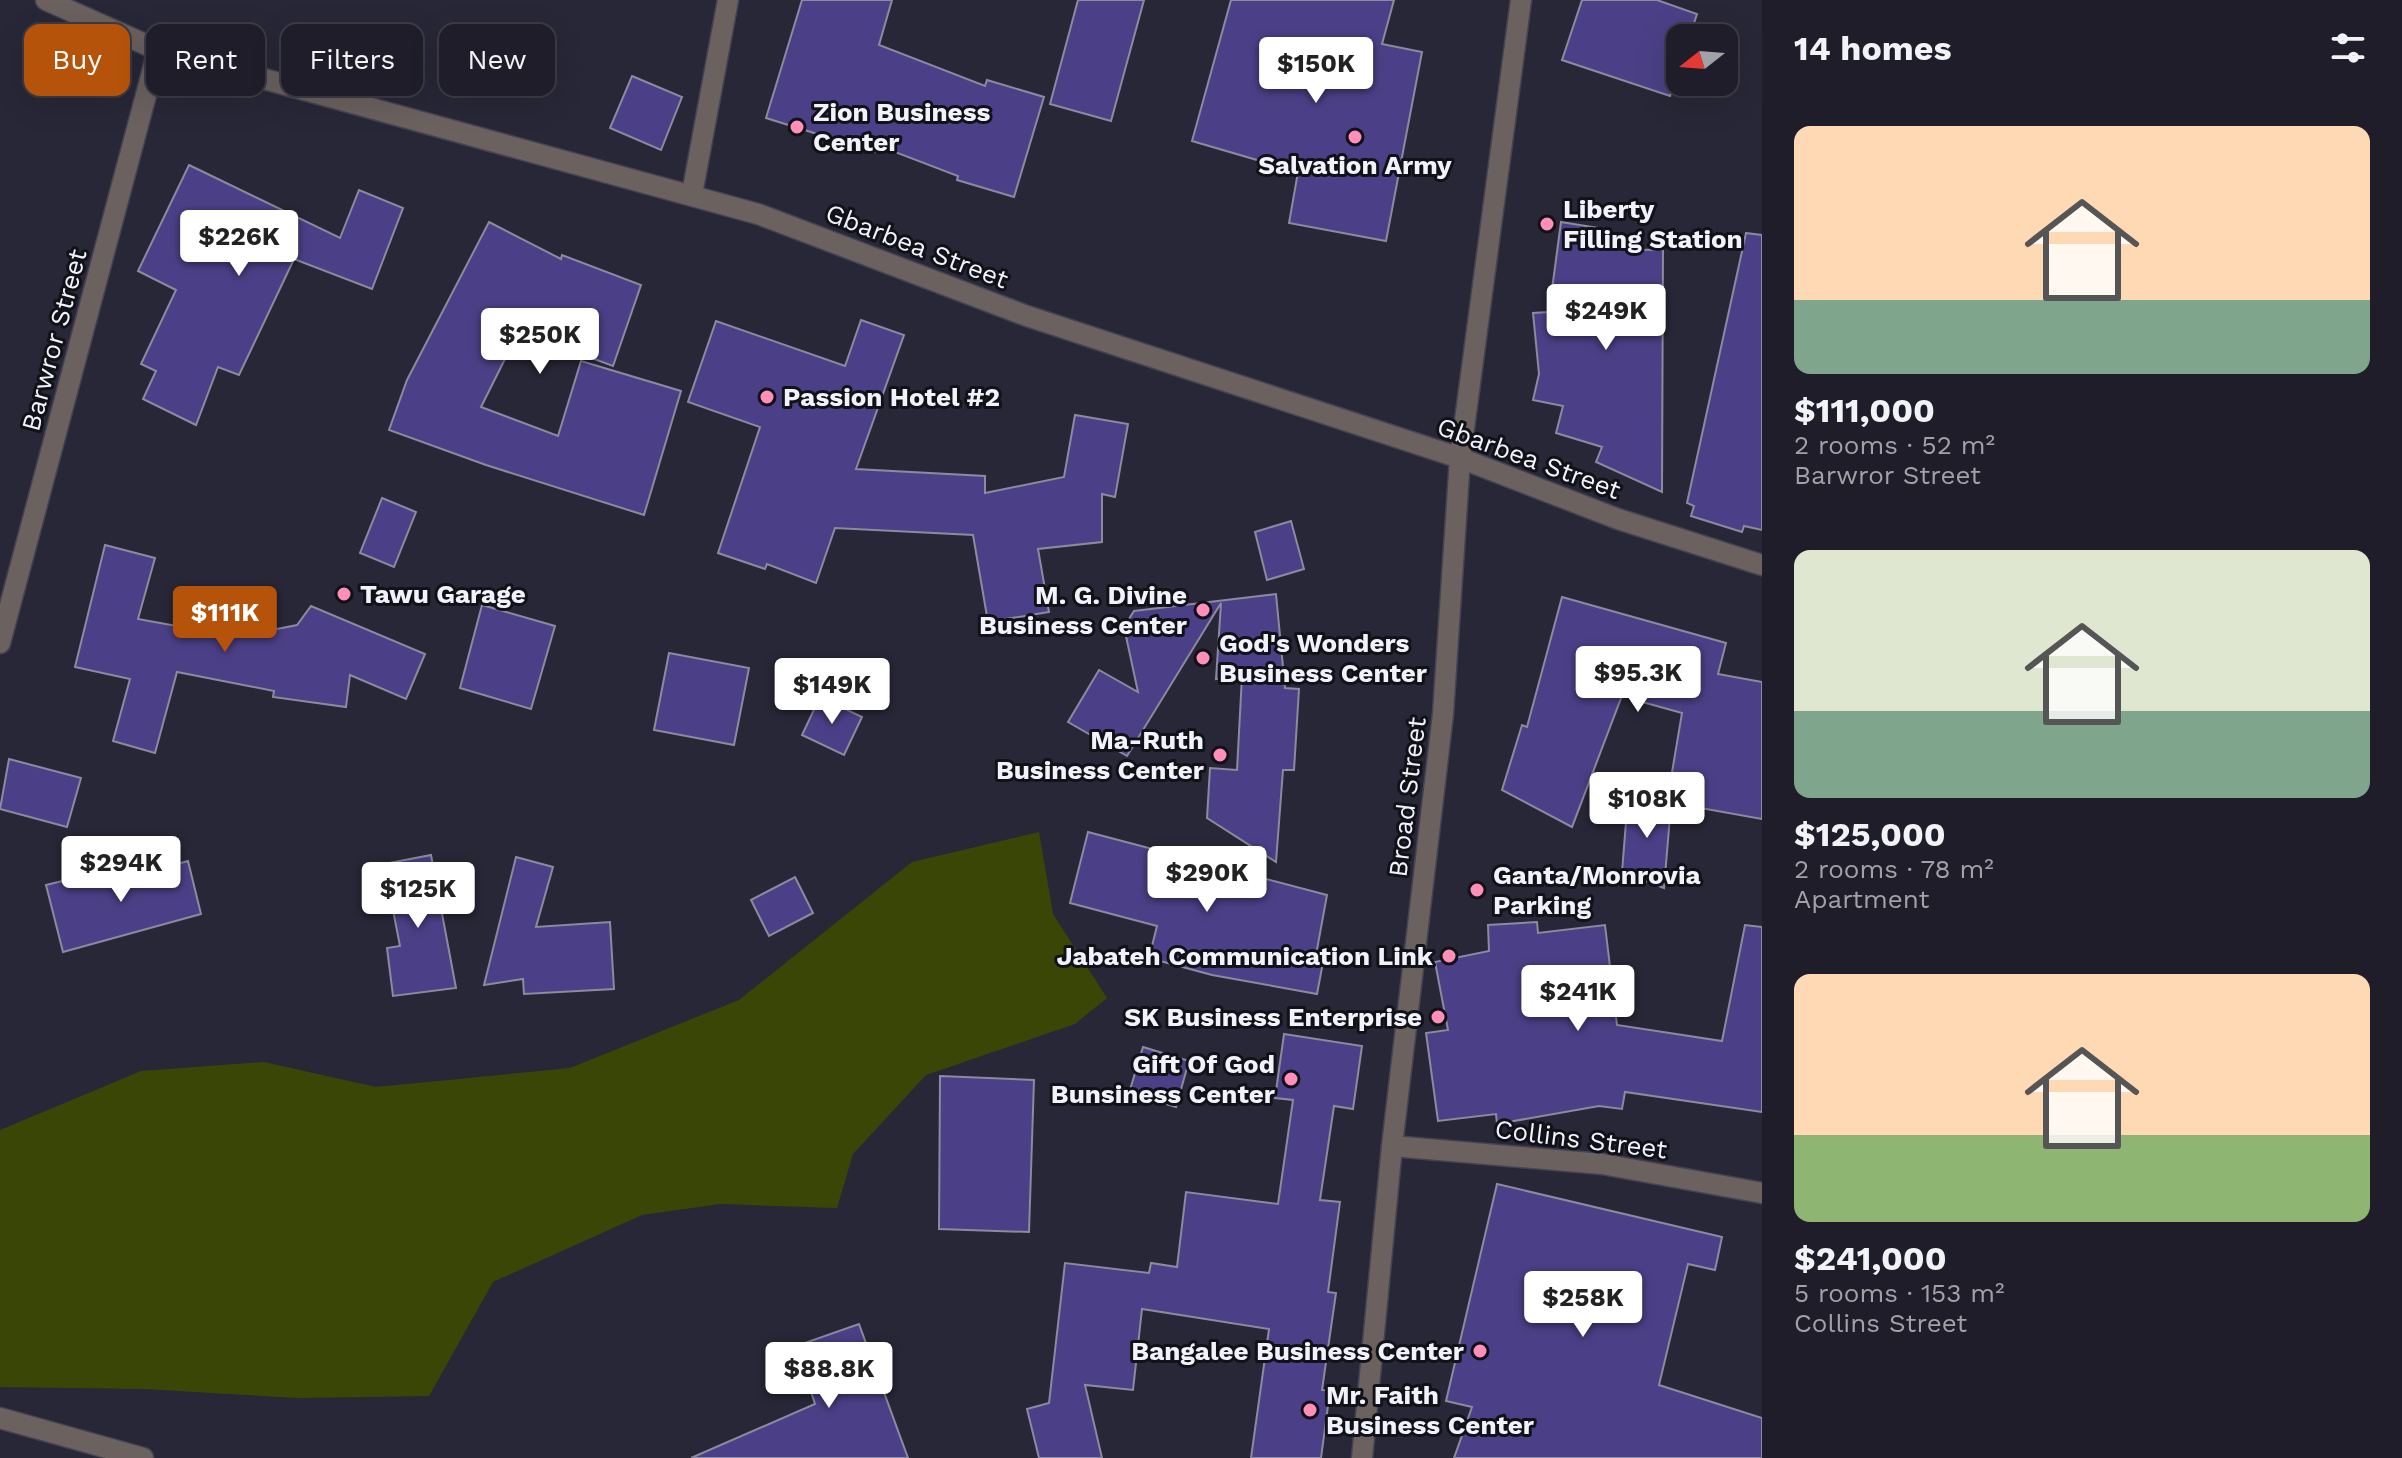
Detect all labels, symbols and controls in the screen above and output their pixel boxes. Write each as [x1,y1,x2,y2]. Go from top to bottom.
chip: Buy [24,24,130,96]
chip: Rent [146,24,265,96]
chip: Filters [281,24,423,96]
chip: New [439,24,555,96]
north arrow [1666,24,1738,96]
map controls [1666,24,1738,96]
icon: filters [2326,26,2370,70]
text: 14 homes [1794,28,1952,68]
pin: $150K [1260,37,1372,105]
text: $150K [1277,48,1355,78]
place label: Zion Business Center [813,97,991,157]
marker: Zion Business Center [788,118,806,136]
marker: Salvation Army [1346,128,1364,146]
place label: Salvation Army [1258,150,1452,180]
icon: home [2010,178,2154,322]
place label: Liberty Filling Station [1563,194,1743,254]
street label: Gbarbea Street [822,197,1013,295]
pin: $226K [183,210,295,278]
marker: Liberty Filling Station [1538,215,1556,233]
text: $226K [198,221,280,251]
street label: Barwror Street [15,246,93,434]
pin: $249K [1550,284,1662,352]
text: $249K [1565,295,1647,325]
pin: $250K [484,308,596,376]
text: $250K [499,319,581,349]
place label: Passion Hotel #2 [783,382,1000,412]
marker: Passion Hotel #2 [758,388,776,406]
text: $111,000 [1794,390,1935,430]
street label: Gbarbea Street [1433,411,1625,505]
text: 2 rooms · 52 m² [1794,430,1995,460]
text: Barwror Street [1794,460,1981,490]
place label: Tawu Garage [360,579,526,609]
place label: M. G. Divine Business Center [979,580,1188,640]
marker: Tawu Garage [335,585,353,603]
pin: $111K [169,586,281,654]
text: $111K [191,597,259,627]
marker: M. G. Divine Business Center [1194,601,1212,619]
icon: home [2010,602,2154,746]
place label: God's Wonders Business Center [1219,628,1428,688]
pin: $95.3K [1573,646,1703,714]
marker: God's Wonders Business Center [1194,649,1212,667]
text: $95.3K [1594,657,1682,687]
pin: $149K [776,658,888,726]
text: $149K [793,669,871,699]
street label: Broad Street [1382,715,1432,879]
place label: Ma-Ruth Business Center [996,725,1205,785]
marker: Ma-Ruth Business Center [1211,746,1229,764]
pin: $108K [1591,772,1703,840]
text: $108K [1608,783,1686,813]
text: $125,000 [1794,814,1946,854]
pin: $294K [65,836,177,904]
pin: $290K [1151,846,1263,914]
text: $294K [80,847,163,877]
text: 2 rooms · 78 m² [1794,854,1994,884]
text: $290K [1166,857,1248,887]
place label: Ganta/Monrovia Parking [1493,860,1701,920]
pin: $125K [362,862,474,930]
text: $125K [380,873,456,903]
marker: Ganta/Monrovia Parking [1468,881,1486,899]
text: Apartment [1794,884,1930,914]
place label: Jabateh Communication Link [1057,941,1434,971]
marker: Jabateh Communication Link [1440,947,1458,965]
pin: $241K [1522,965,1634,1033]
text: $241K [1539,976,1617,1006]
place label: SK Business Enterprise [1124,1002,1422,1032]
marker: SK Business Enterprise [1429,1008,1447,1026]
icon: home [2010,1026,2154,1170]
place label: Gift Of God Bunsiness Center [1051,1049,1276,1109]
marker: Gift Of God Bunsiness Center [1282,1070,1300,1088]
street label: Collins Street [1493,1114,1669,1164]
text: $241,000 [1794,1238,1947,1278]
pin: $258K [1527,1271,1639,1339]
text: 5 rooms · 153 m² [1794,1278,2005,1308]
text: $258K [1542,1282,1624,1312]
text: Collins Street [1794,1308,1967,1338]
place label: Bangalee Business Center [1131,1336,1465,1366]
pin: $88.8K [764,1342,894,1410]
marker: Bangalee Business Center [1471,1342,1489,1360]
text: $88.8K [783,1353,875,1383]
place label: Mr. Faith Business Center [1326,1380,1535,1440]
marker: Mr. Faith Business Center [1301,1401,1319,1419]

